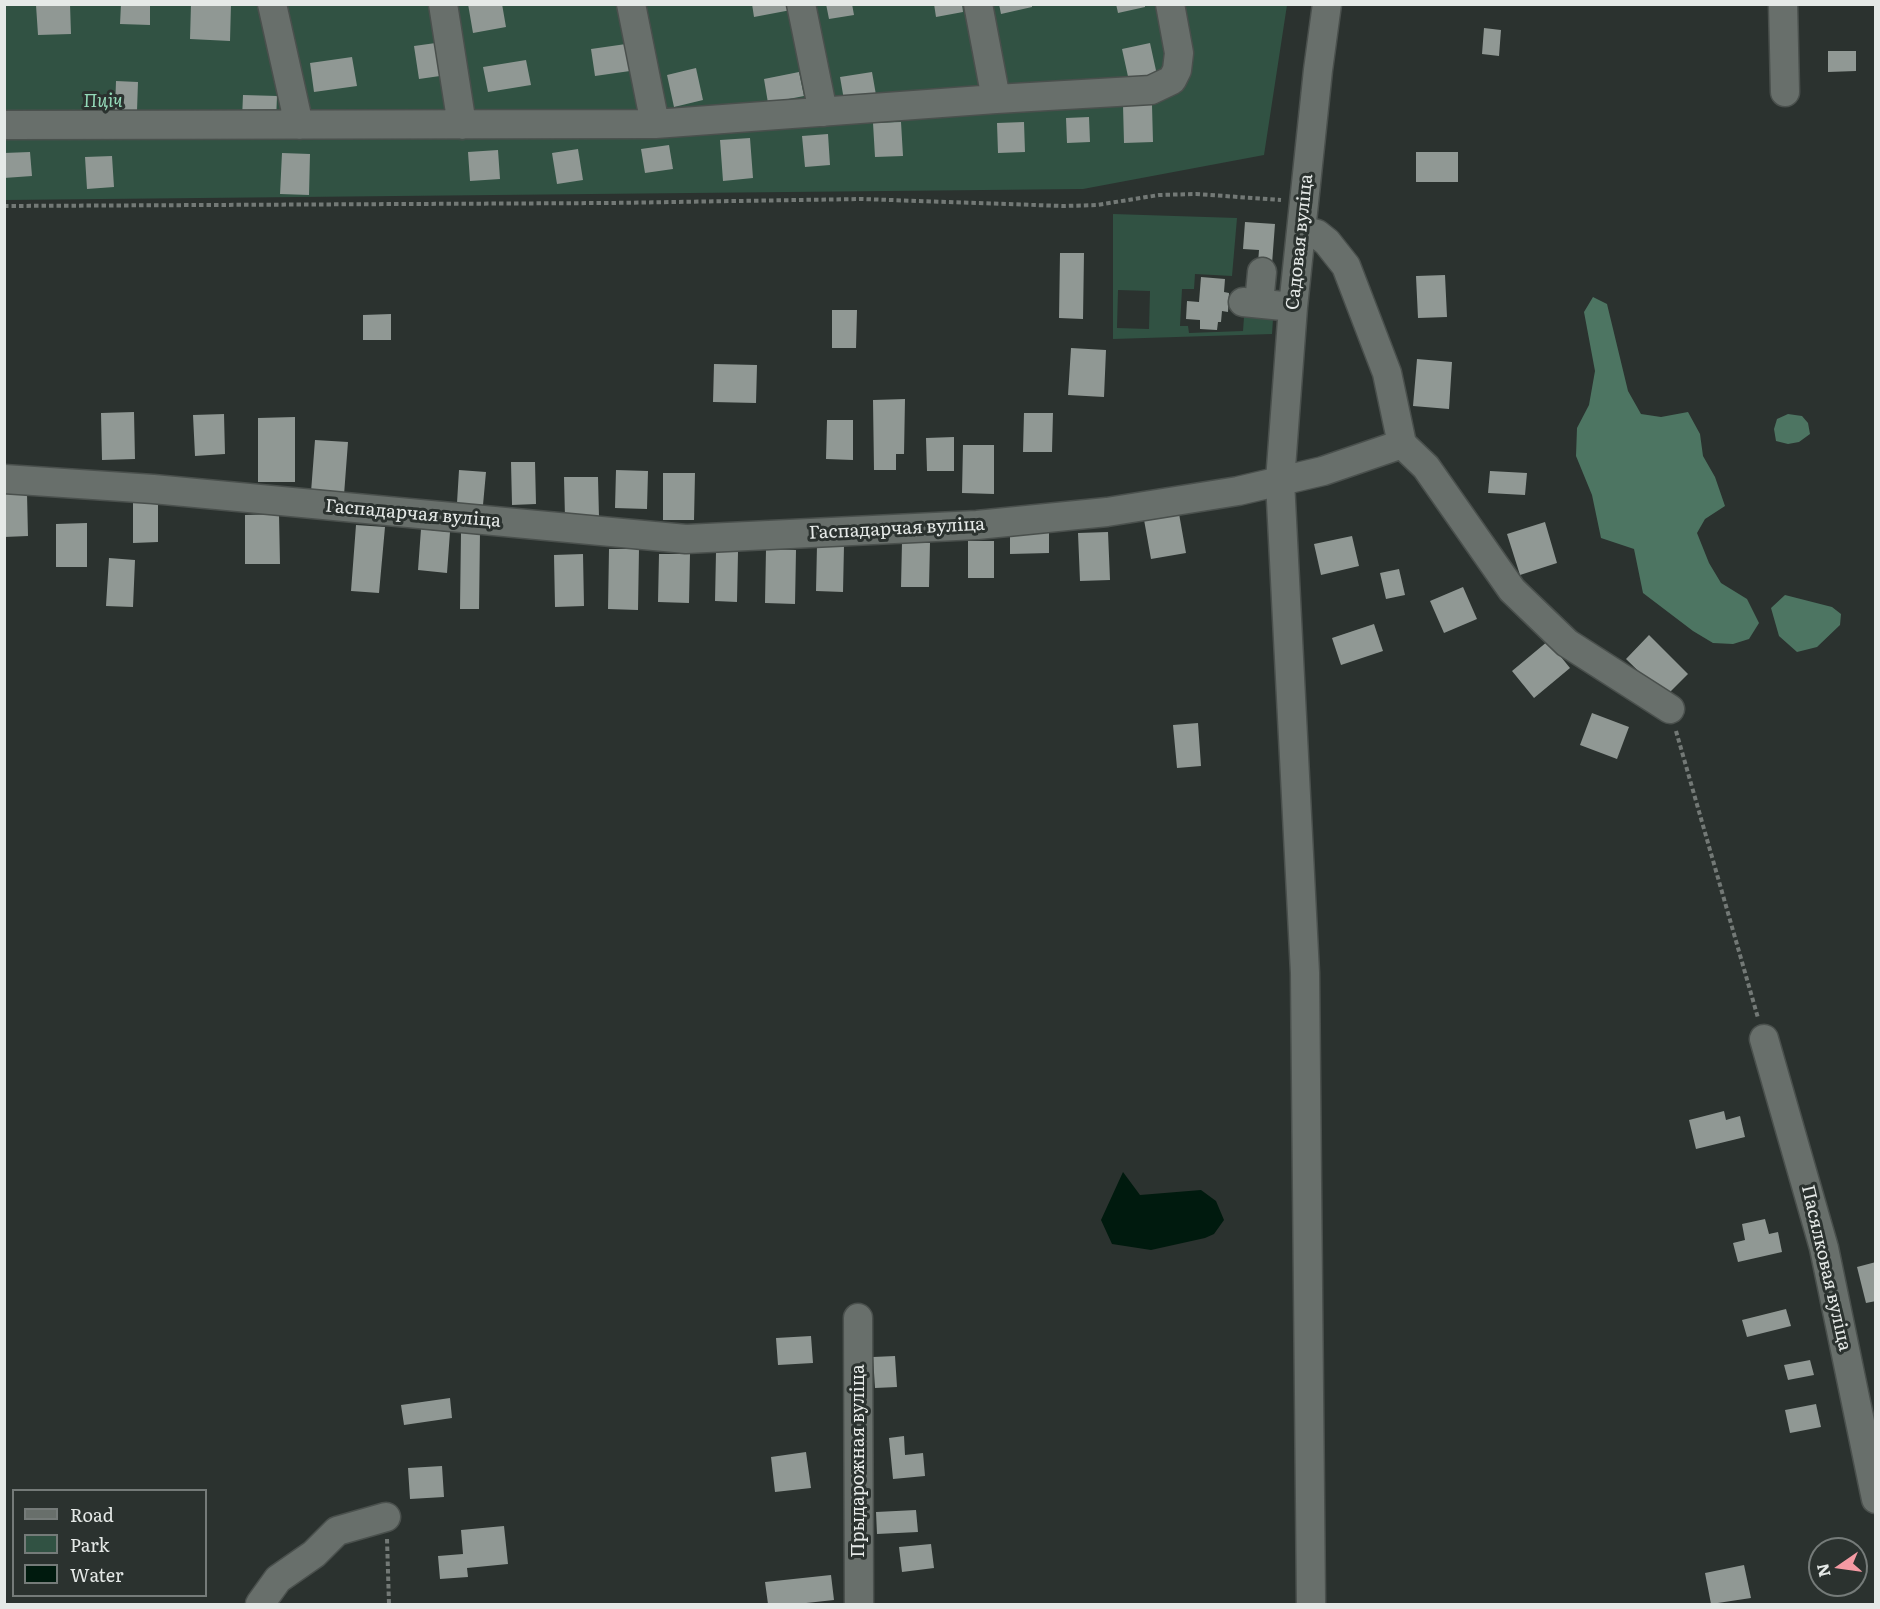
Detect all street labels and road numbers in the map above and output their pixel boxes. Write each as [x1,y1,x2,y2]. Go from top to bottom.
street label: Садовая вуліца [1282,173,1318,311]
street label: Гаспадарчая вуліца [324,496,502,532]
street label: Гаспадарчая вуліца [808,514,986,544]
street label: Пасялковая вуліца [1796,1183,1856,1353]
street label: Прыдарожная вуліца [848,1364,870,1558]

